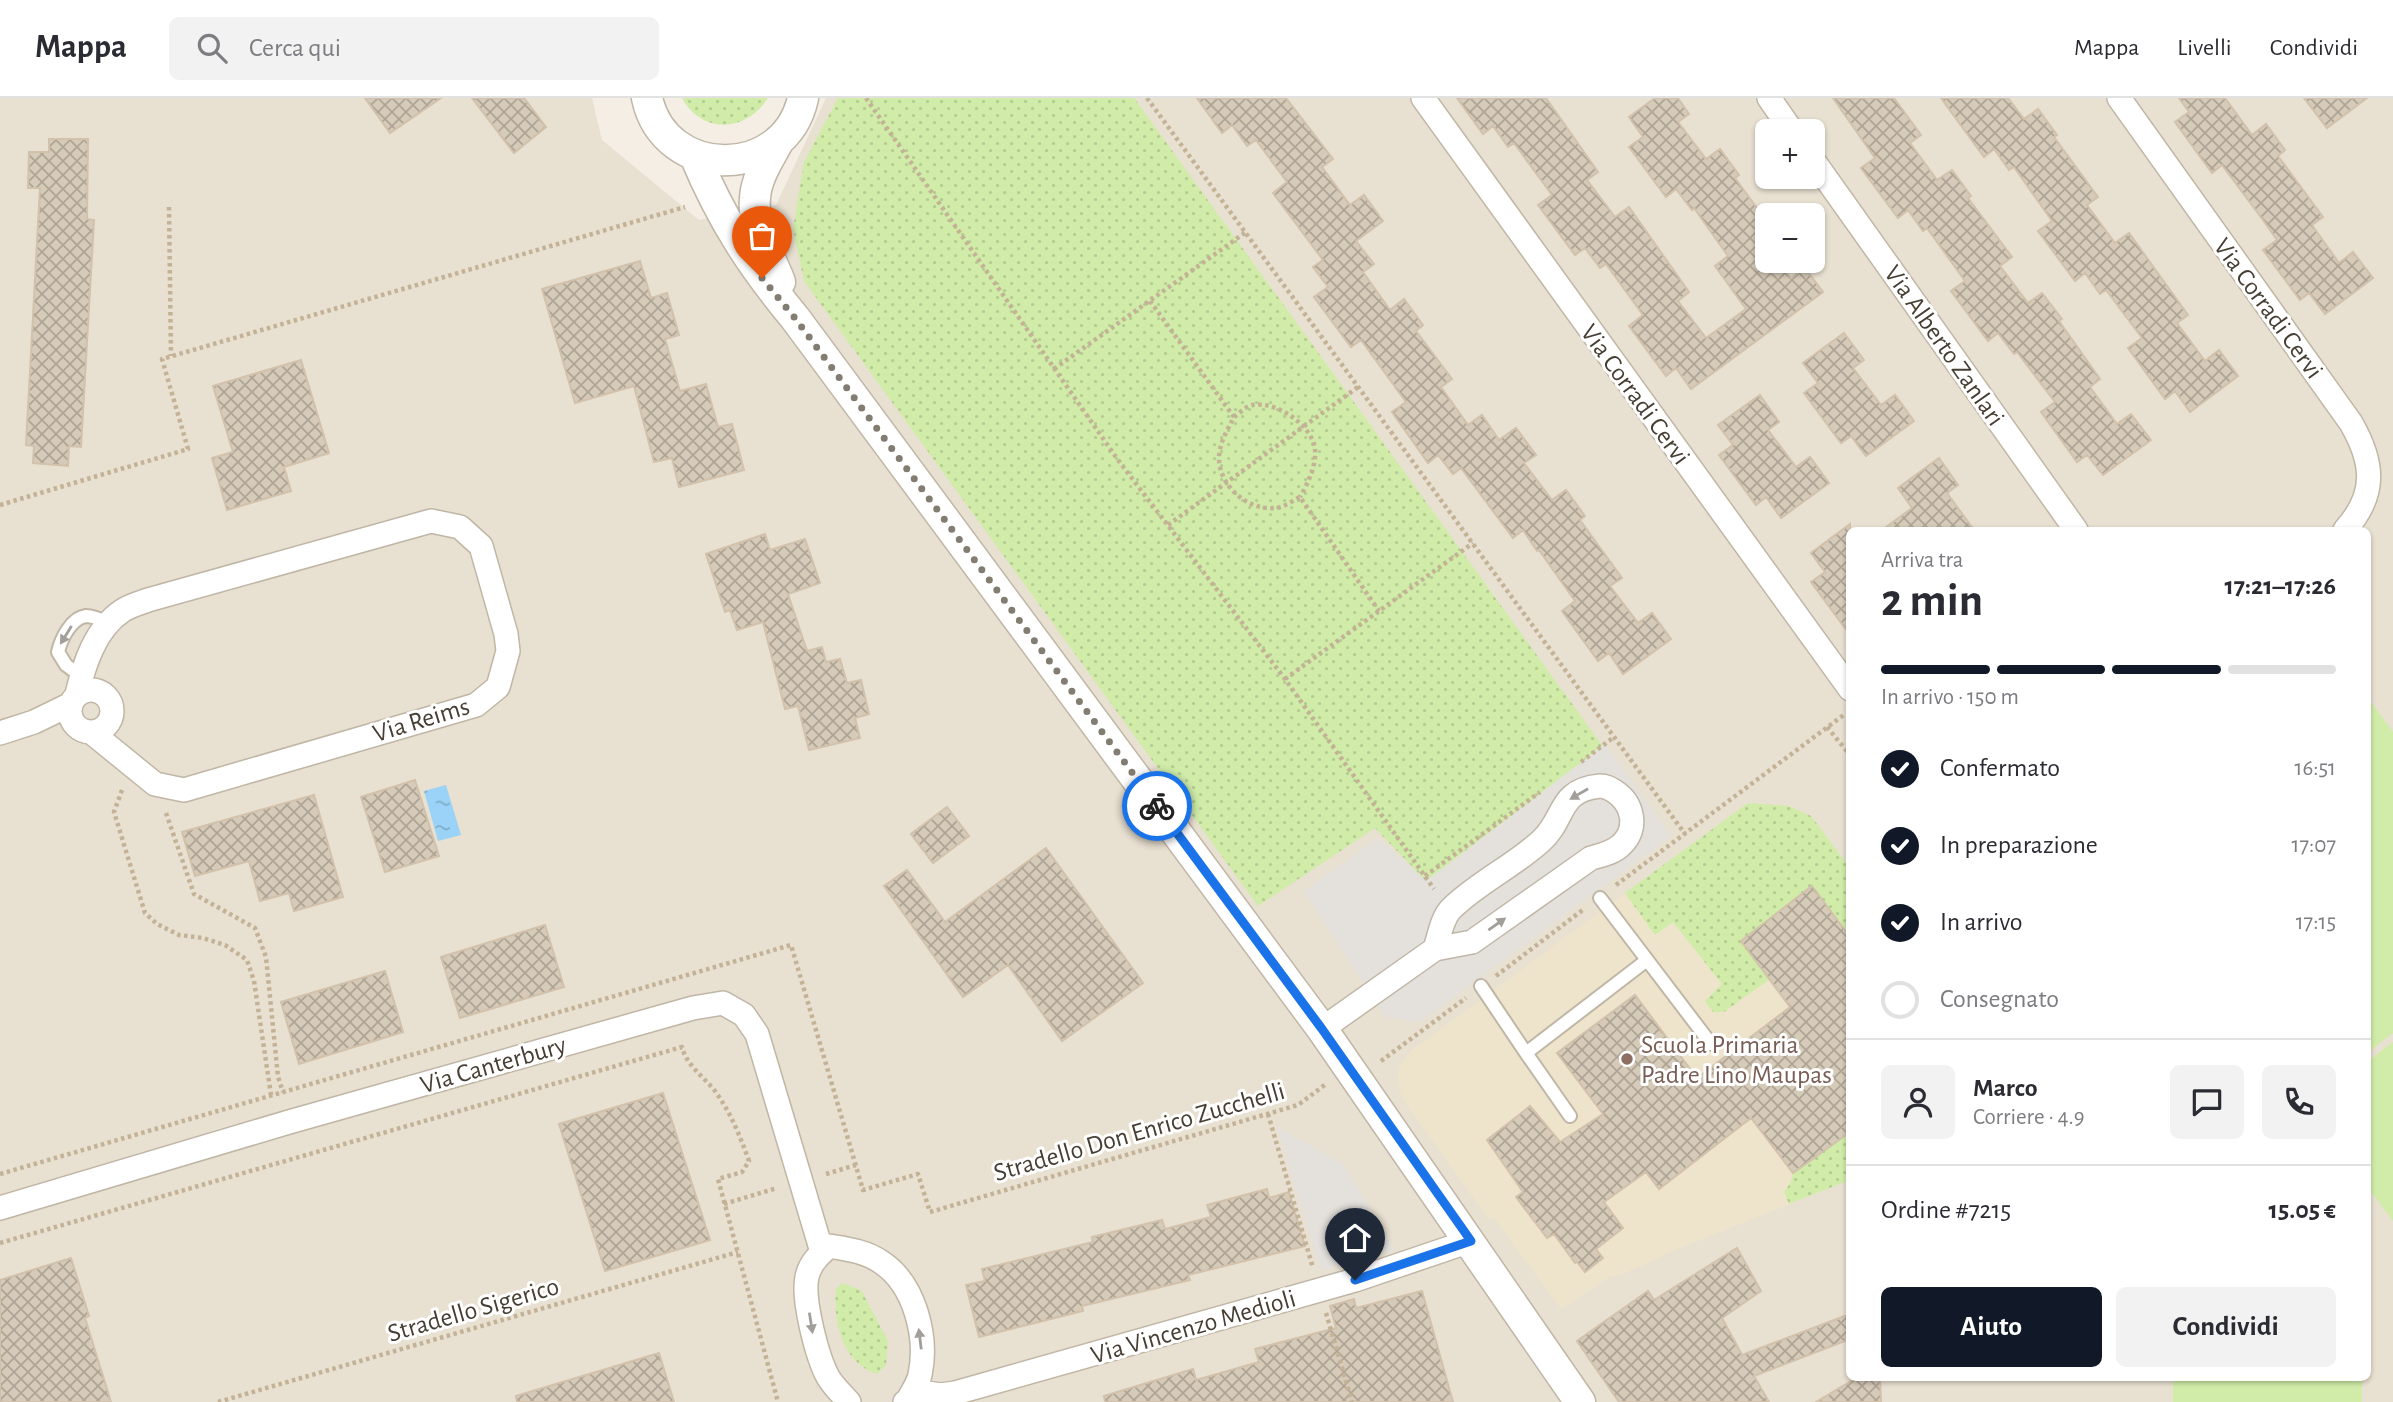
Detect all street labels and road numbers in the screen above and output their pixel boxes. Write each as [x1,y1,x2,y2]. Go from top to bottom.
street label: Via Corradi Cervi [2209,234,2328,384]
street label: Via Alberto Zanlari [1879,261,2009,431]
street label: Via Corradi Cervi [1576,320,1695,470]
street label: Via Reims [370,693,473,747]
street label: Via Canterbury [417,1032,569,1098]
street label: Stradello Don Enrico Zucchelli [991,1078,1288,1186]
street label: Stradello Sigerico [385,1273,562,1347]
street label: Via Vincenzo Medioli [1088,1285,1299,1369]

